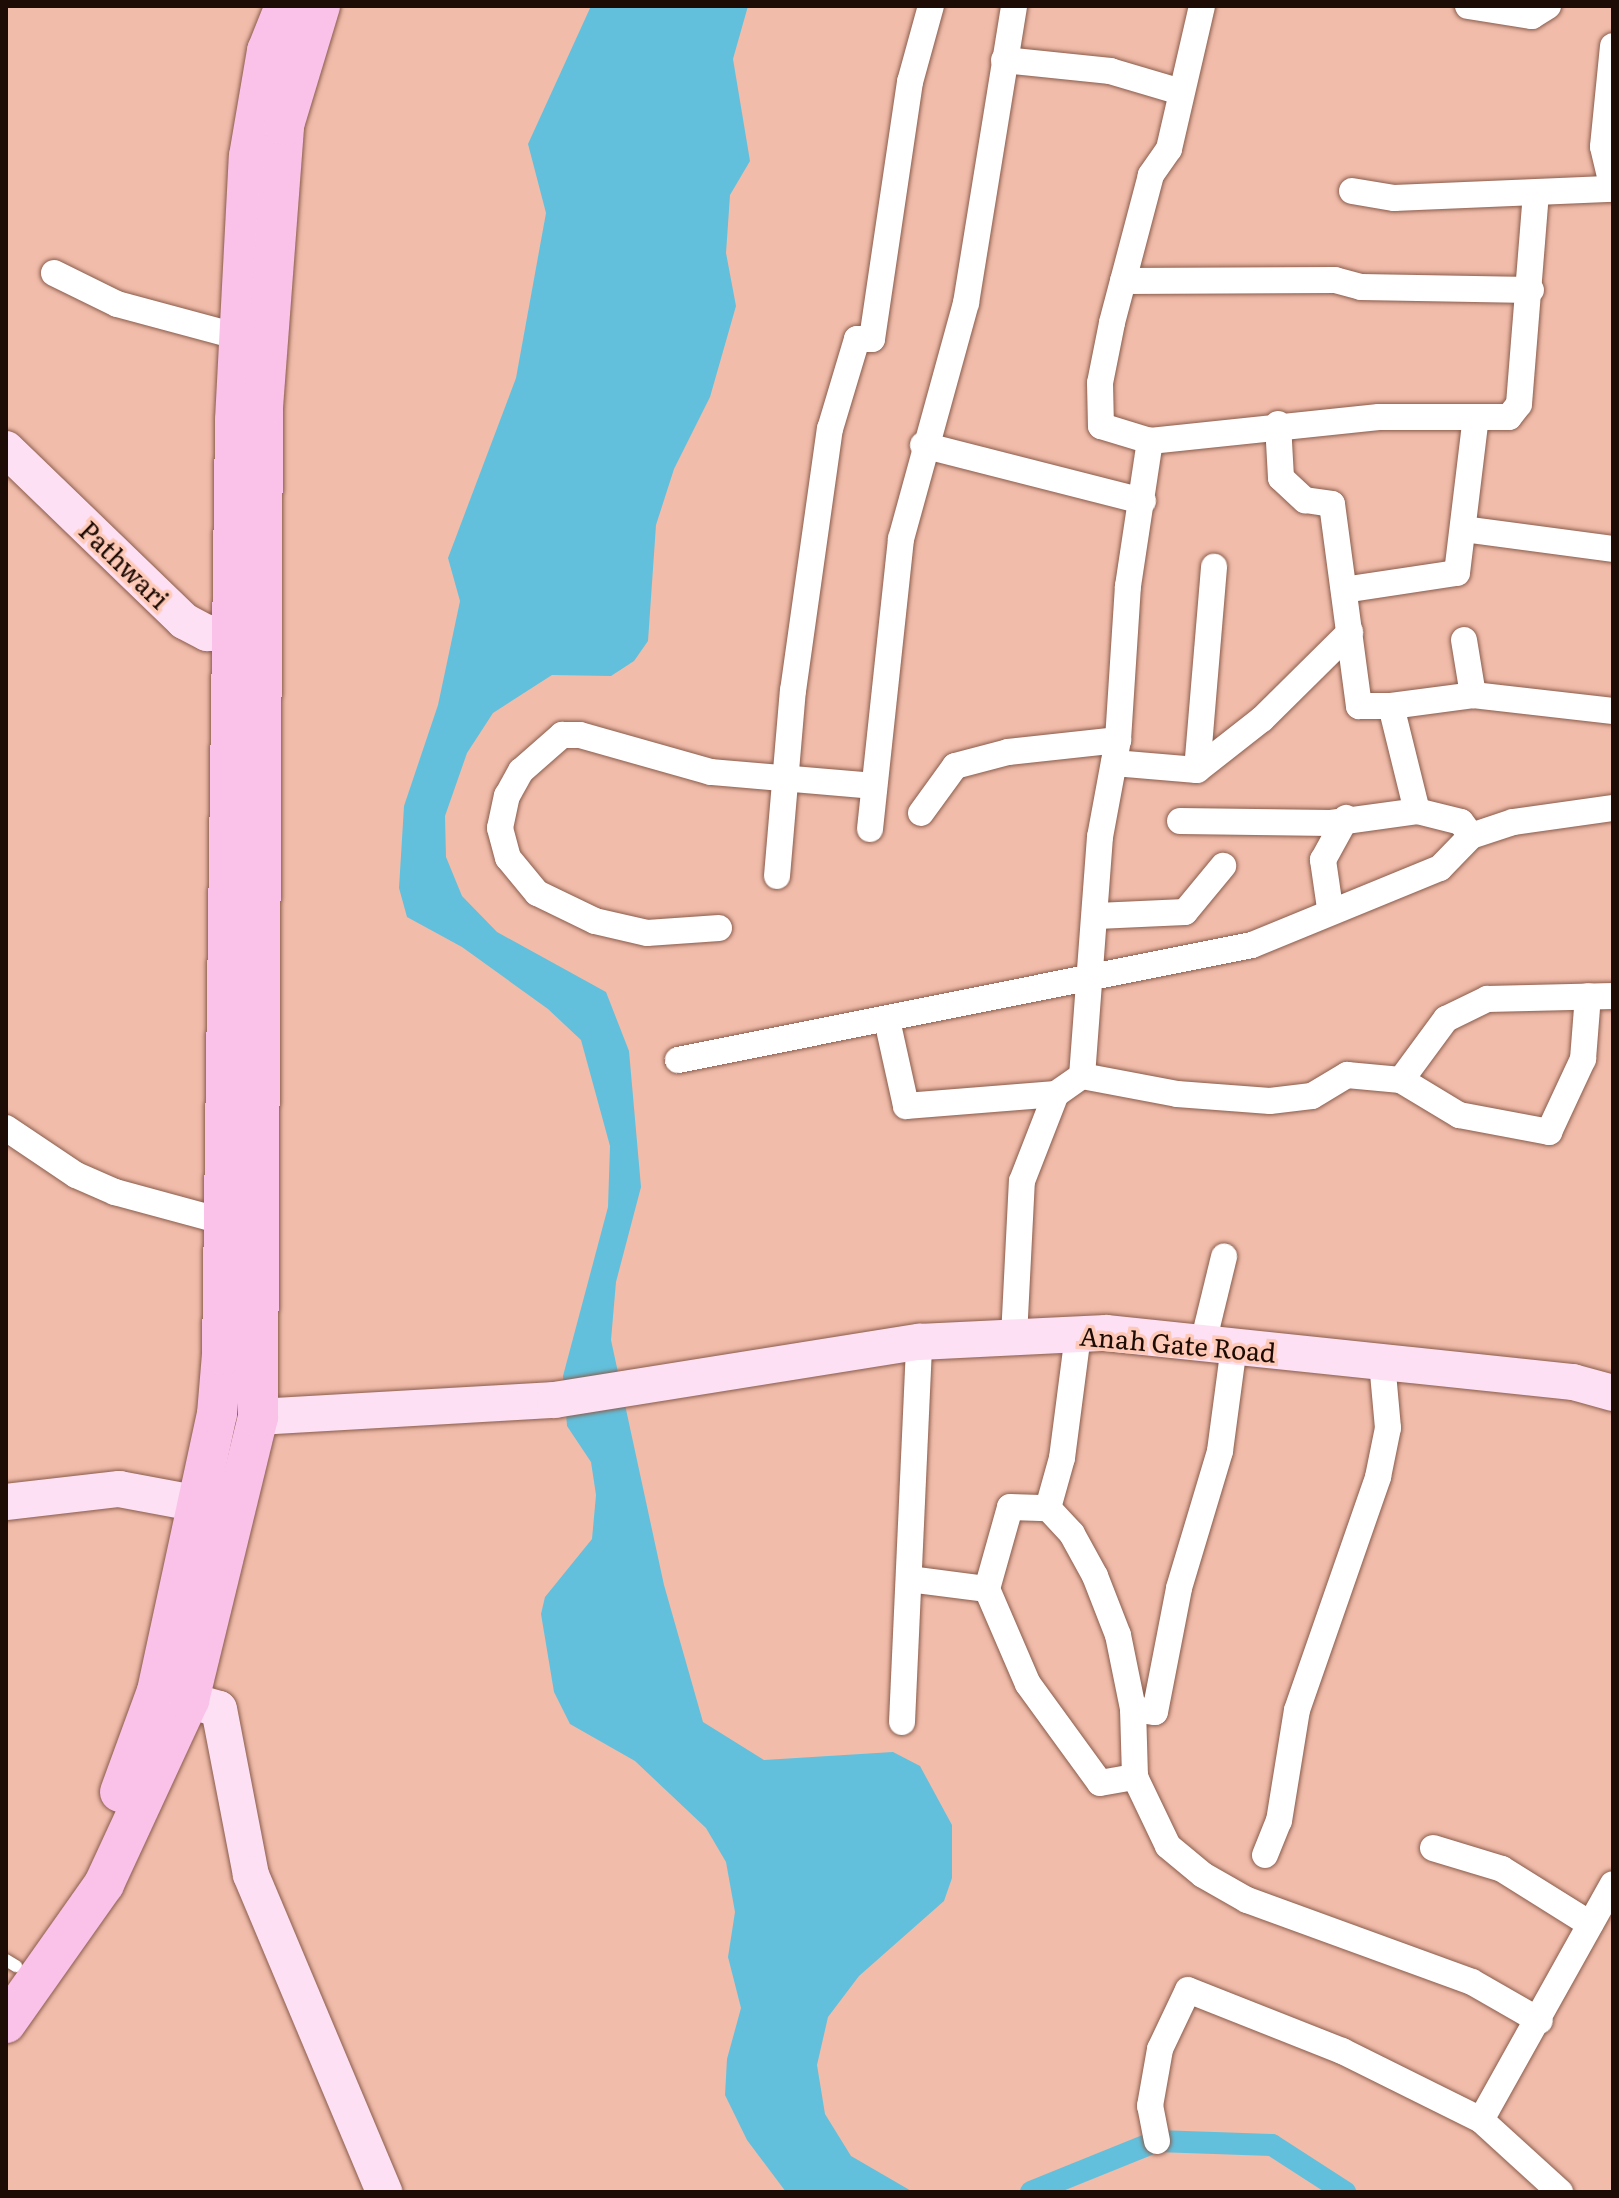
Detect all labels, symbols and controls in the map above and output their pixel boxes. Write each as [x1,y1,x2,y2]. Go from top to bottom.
street label: Pathwari [74,514,176,614]
street label: Anah Gate Road [1078,1319,1278,1367]

